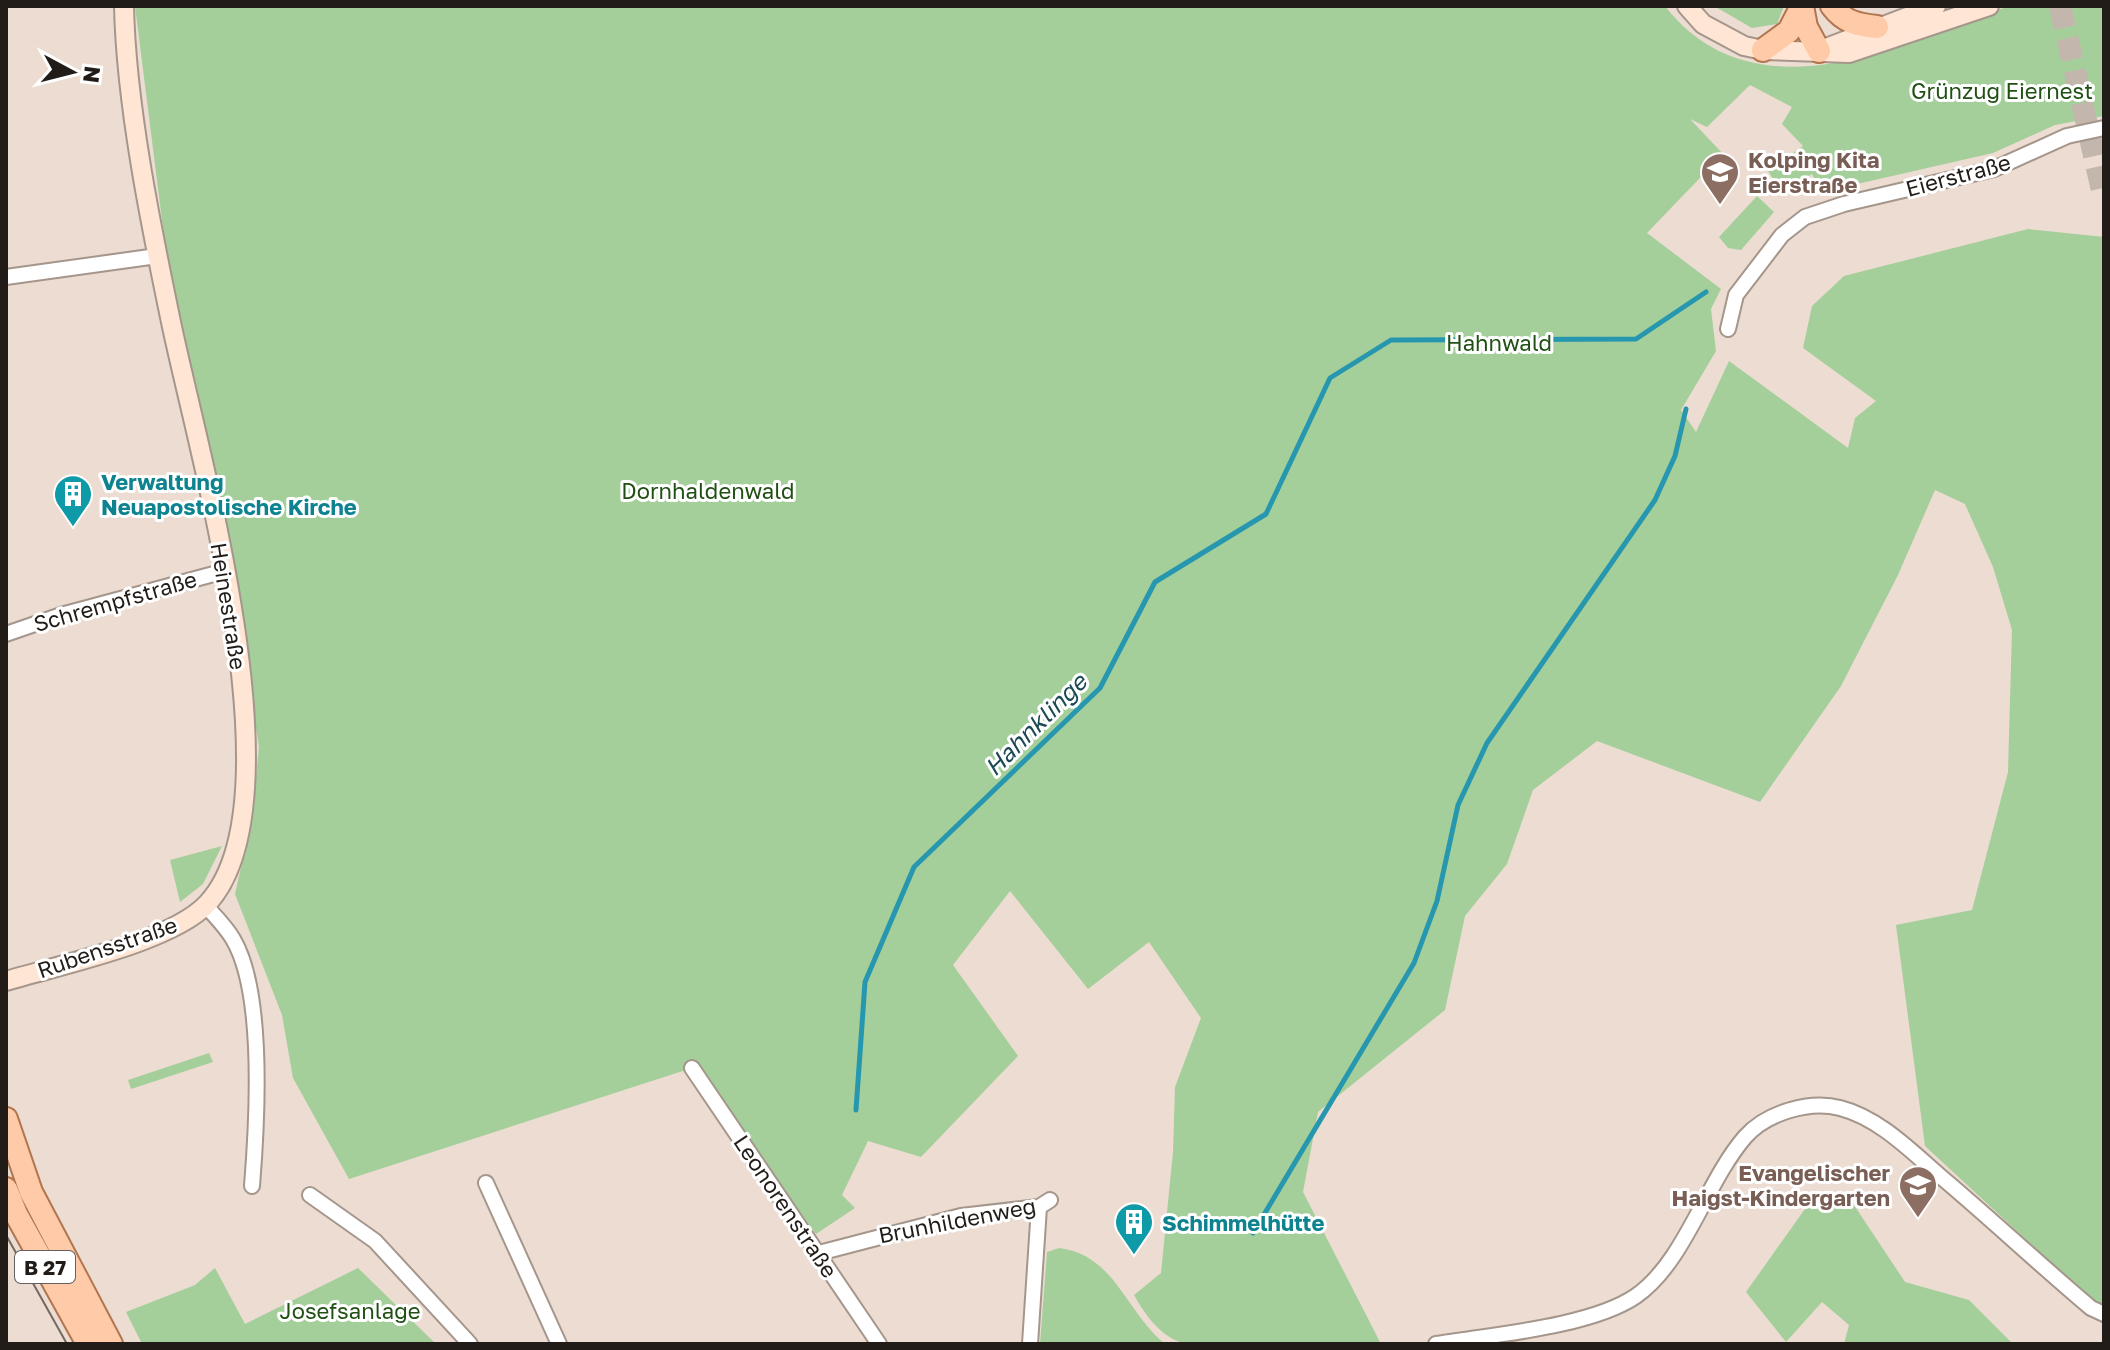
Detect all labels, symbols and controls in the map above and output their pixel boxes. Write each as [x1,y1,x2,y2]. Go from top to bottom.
north arrow [32,32,112,112]
text: N [78,65,107,84]
park label: Grünzug Eiernest [1911,77,2093,104]
place label: Kolping Kita Eierstraße [1748,146,1880,198]
street label: Eierstraße [1903,148,2013,202]
school or university icon: Kolping Kita Eierstraße [1699,151,1741,206]
park label: Hahnwald [1446,329,1552,356]
place label: Verwaltung Neuapostolische Kirche [101,468,357,520]
building icon: Verwaltung Neuapostolische Kirche [52,473,94,528]
park label: Dornhaldenwald [621,477,795,504]
street label: Heinestraße [206,540,252,672]
street label: Schrempfstraße [30,565,200,637]
water label: Hahnklinge [978,665,1094,782]
street label: Rubensstraße [34,910,180,984]
street label: Leonorenstraße [728,1129,844,1283]
place label: Evangelischer Haigst-Kindergarten [1672,1159,1890,1211]
school or university icon: Evangelischer Haigst-Kindergarten [1897,1164,1939,1219]
street label: Brunhildenweg [876,1191,1038,1249]
building icon: Schimmelhütte [1113,1201,1155,1256]
place label: Schimmelhütte [1162,1209,1324,1236]
road number: B 27 [15,1251,75,1283]
park label: Josefsanlage [279,1297,421,1324]

